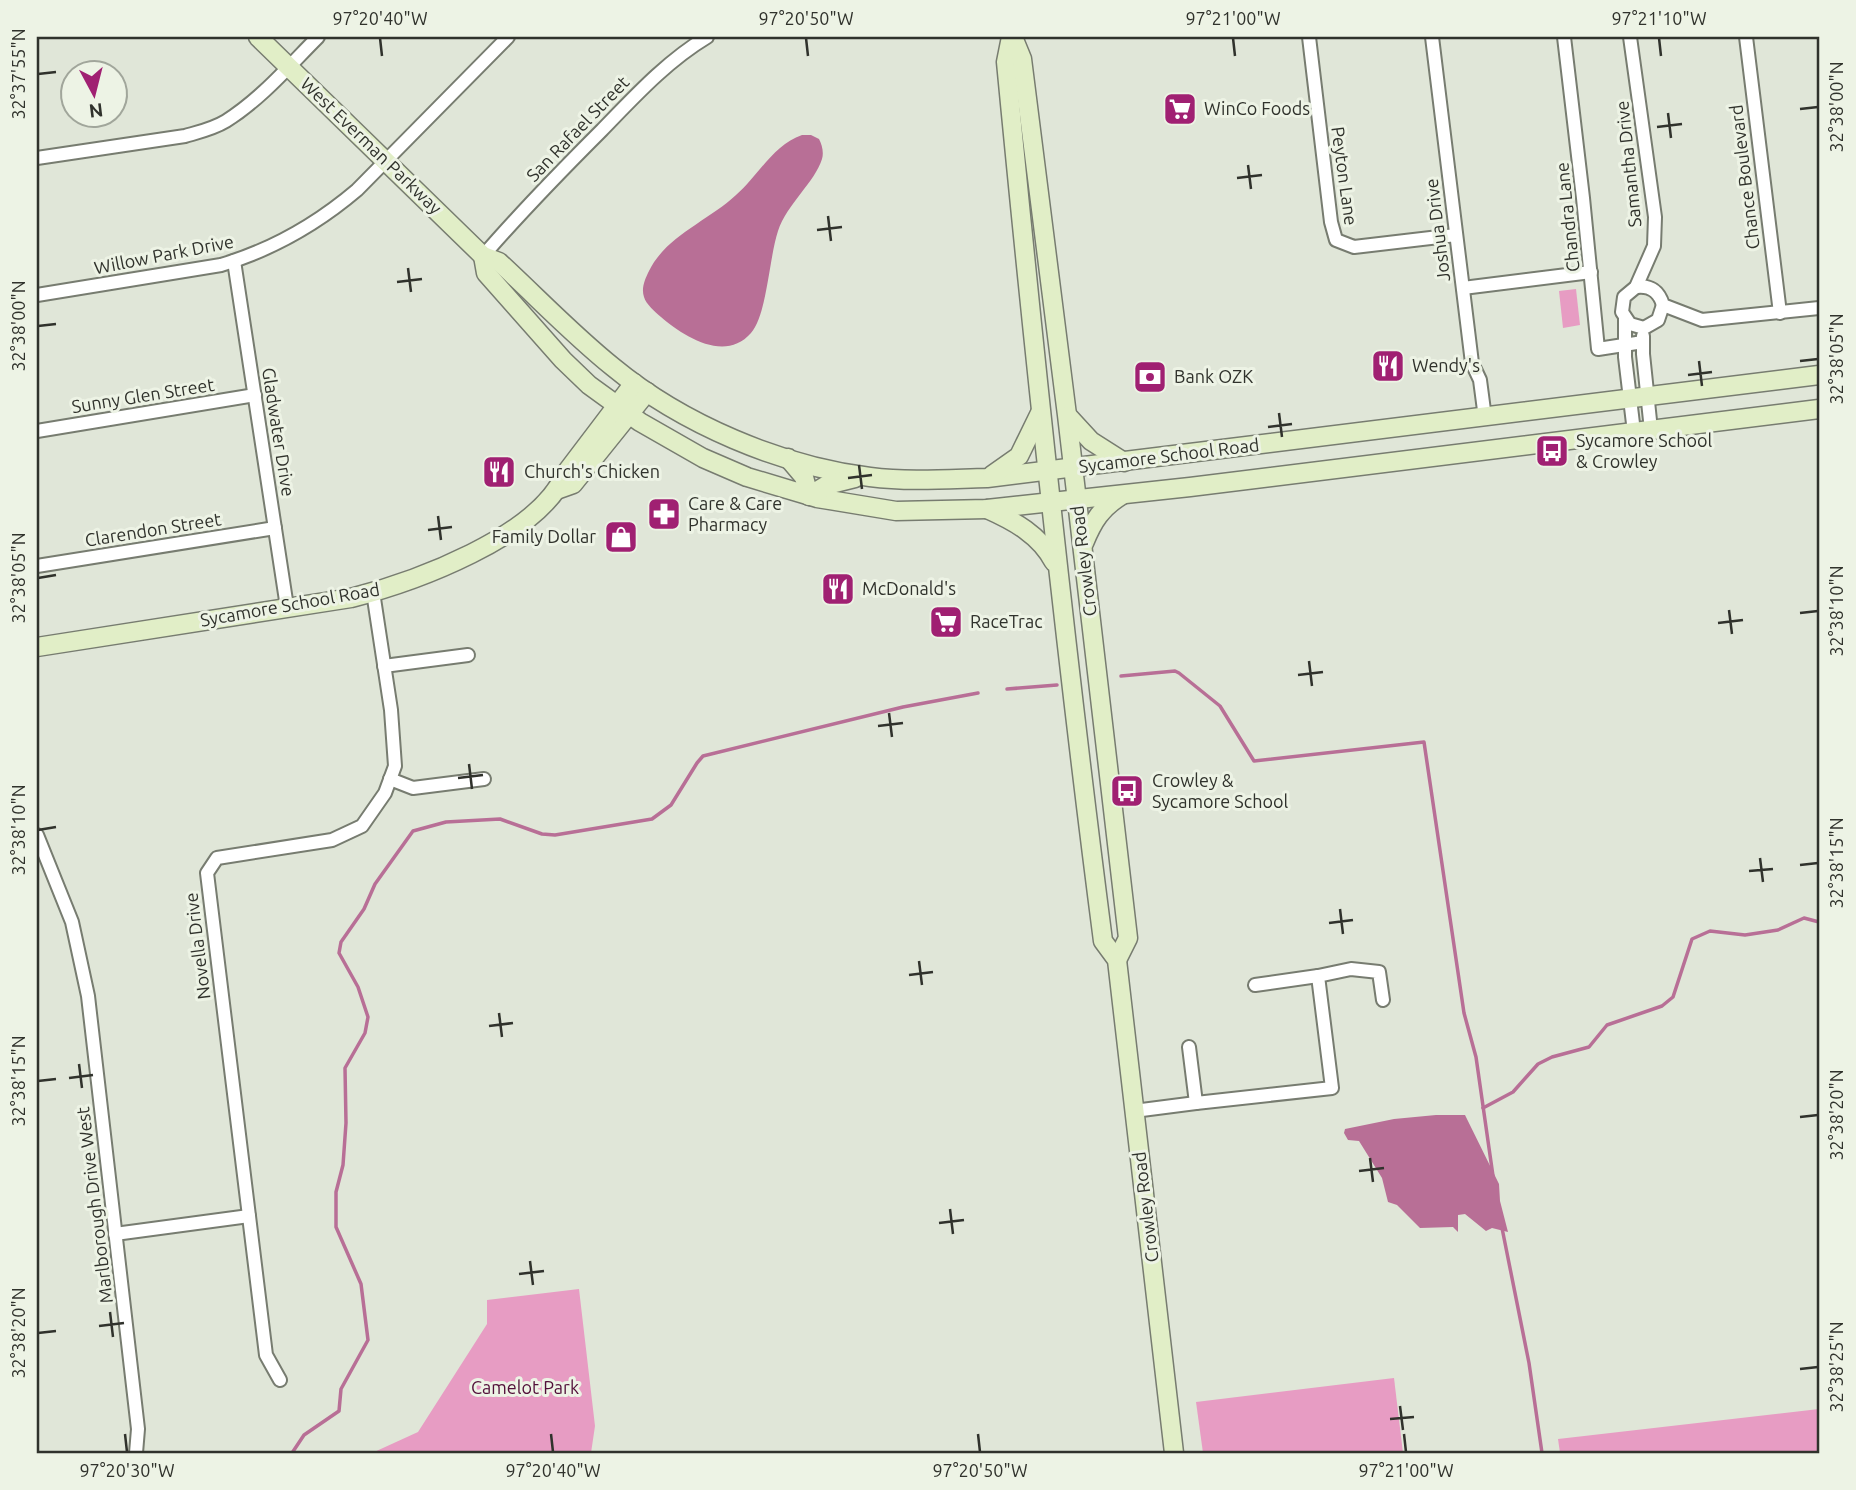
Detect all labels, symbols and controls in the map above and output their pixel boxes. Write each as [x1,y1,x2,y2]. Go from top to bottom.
text: 97°20'40"W [332,8,428,28]
text: 97°20'50"W [758,8,854,28]
text: 97°21'00"W [1185,8,1281,28]
text: 97°21'10"W [1611,8,1707,28]
text: 32°37'55"N [8,28,28,120]
north arrow [60,60,130,130]
text: 32°38'00"N [1826,61,1846,153]
street label: San Rafael Street [522,71,633,185]
street label: West Everman Parkway [297,73,446,218]
supermarket icon: WinCo Foods [1161,90,1199,128]
place label: WinCo Foods [1204,98,1310,118]
text: N [88,99,104,123]
street label: Samantha Drive [1611,100,1645,228]
street label: Chance Boulevard [1725,104,1763,251]
street label: Peyton Lane [1328,125,1362,227]
street label: Chandra Lane [1551,161,1583,273]
street label: Joshua Drive [1421,177,1453,283]
street label: Willow Park Drive [92,231,235,277]
text: 32°38'00"N [8,280,28,372]
text: 32°38'05"N [1826,313,1846,405]
restaurant icon: Wendy's [1369,347,1407,385]
place label: Wendy's [1412,355,1480,375]
bank icon: Bank OZK [1131,358,1169,396]
street label: Gladwater Drive [259,366,299,498]
place label: Bank OZK [1174,366,1253,386]
street label: Sunny Glen Street [70,374,216,416]
place label: Sycamore School & Crowley [1576,430,1712,471]
bus stop icon: Sycamore School & Crowley [1533,432,1571,470]
street label: Sycamore School Road [1077,434,1260,476]
restaurant icon: Church's Chicken [480,453,518,491]
place label: Church's Chicken [524,461,660,481]
place label: Care & Care Pharmacy [688,493,782,534]
pharmacy icon: Care & Care Pharmacy [645,495,683,533]
street label: Crowley Road [1066,505,1100,618]
street label: Clarendon Street [83,508,222,550]
shop icon: Family Dollar [602,518,640,556]
place label: Family Dollar [492,526,596,546]
text: 32°38'05"N [8,532,28,624]
text: 32°38'10"N [1826,565,1846,657]
restaurant icon: McDonald's [819,570,857,608]
street label: Sycamore School Road [199,578,381,630]
place label: McDonald's [862,578,956,598]
supermarket icon: RaceTrac [927,603,965,641]
place label: RaceTrac [970,611,1043,631]
place label: Crowley & Sycamore School [1152,770,1288,811]
bus stop icon: Crowley & Sycamore School [1108,772,1146,810]
text: 32°38'10"N [8,784,28,876]
text: 32°38'15"N [1826,817,1846,909]
street label: Novella Drive [181,892,213,1001]
text: 32°38'15"N [8,1035,28,1127]
text: 32°38'20"N [1826,1069,1846,1161]
street label: Marlborough Drive West [72,1106,116,1304]
street label: Crowley Road [1128,1151,1162,1264]
text: 32°38'20"N [8,1287,28,1379]
text: 32°38'25"N [1826,1321,1846,1413]
park label: Camelot Park [471,1377,579,1397]
text: 97°20'30"W [79,1460,175,1480]
text: 97°20'40"W [505,1460,601,1480]
text: 97°20'50"W [932,1460,1028,1480]
text: 97°21'00"W [1358,1460,1454,1480]

